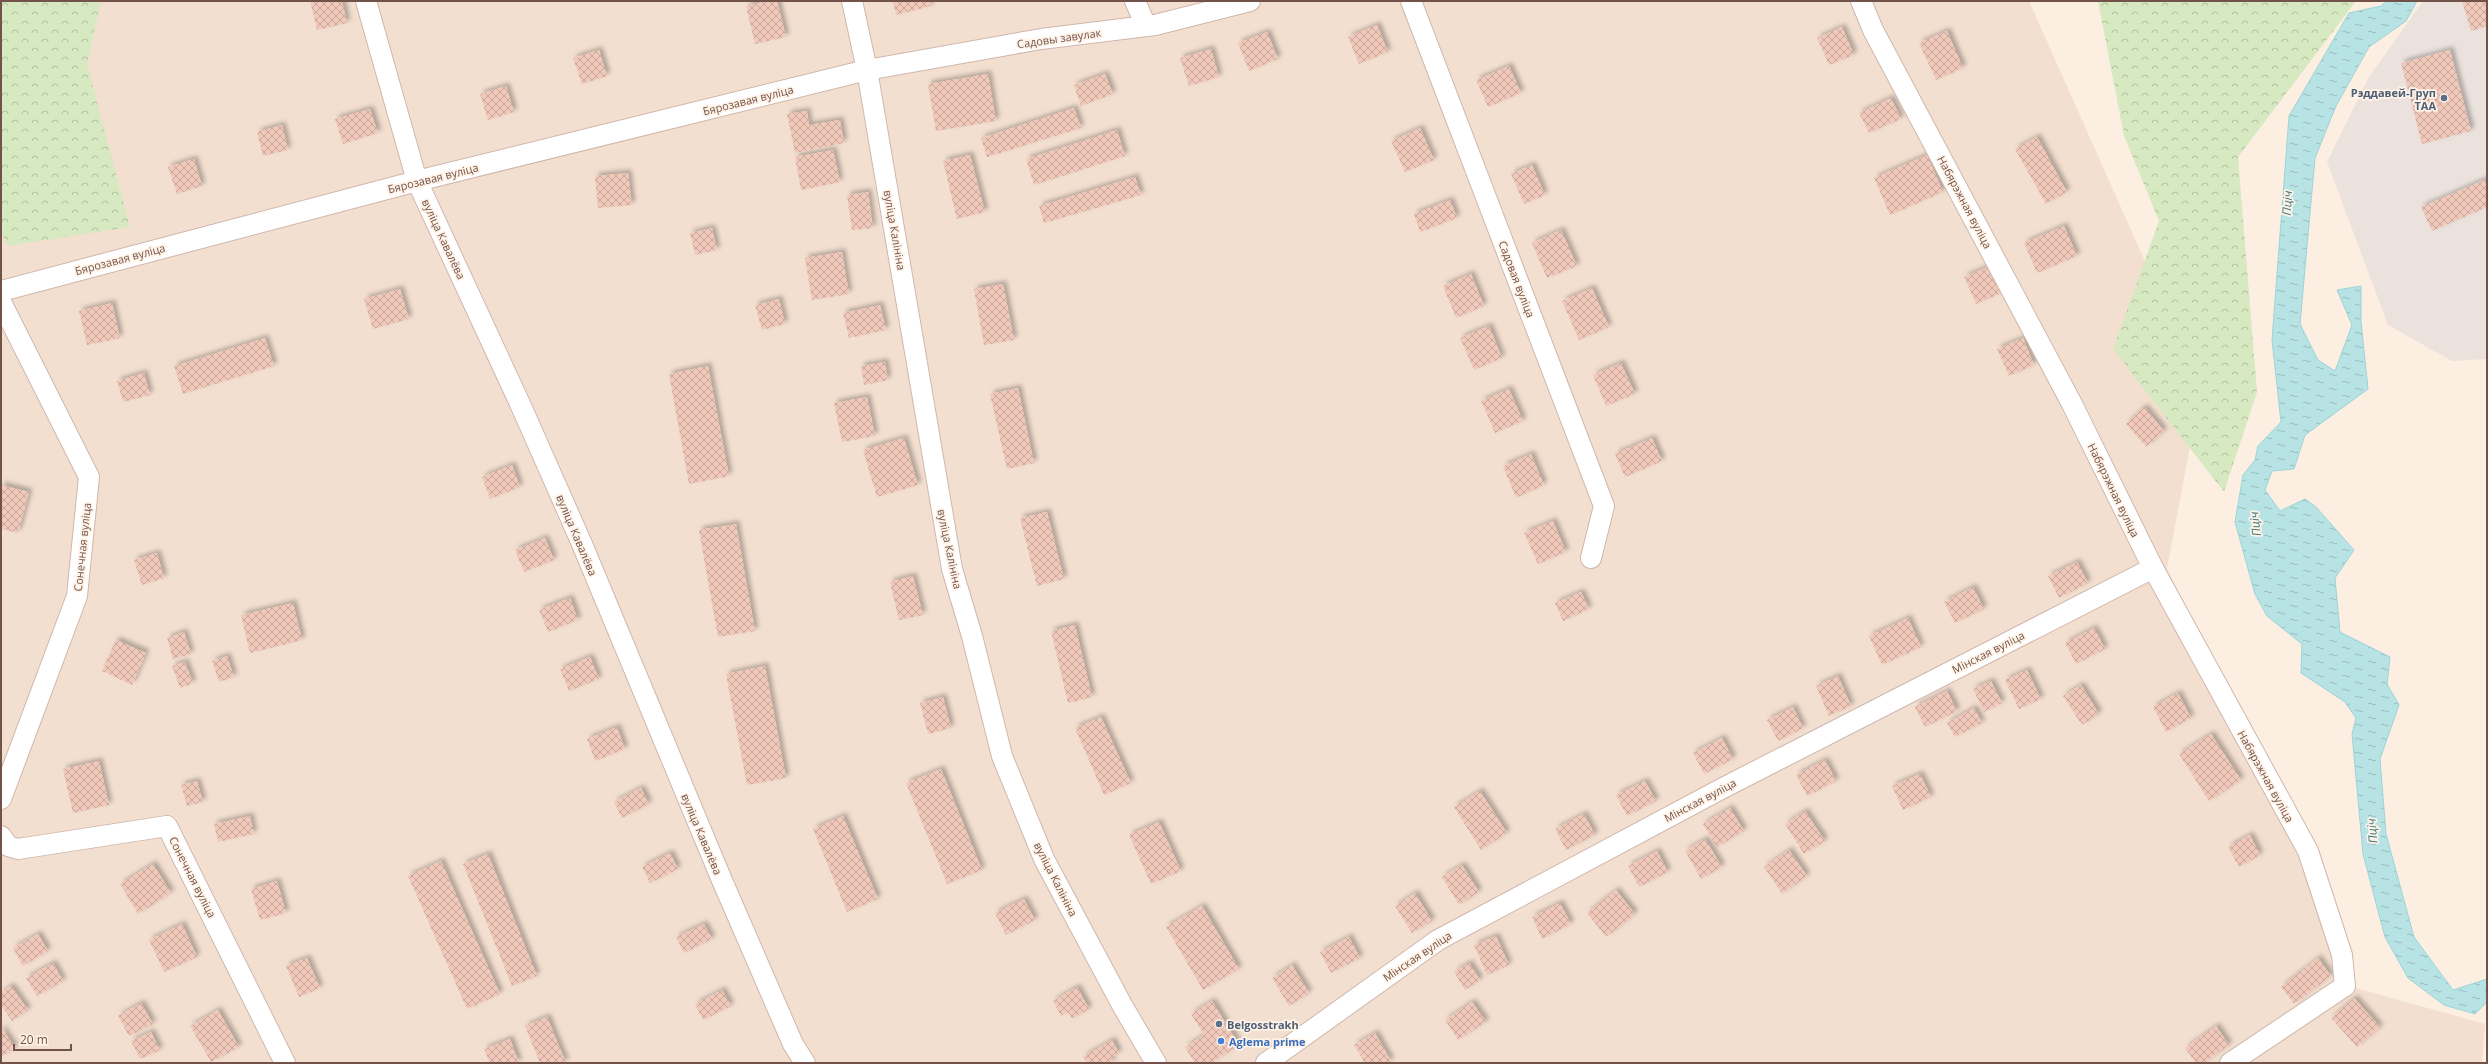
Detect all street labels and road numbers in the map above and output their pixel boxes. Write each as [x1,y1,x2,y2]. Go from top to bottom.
street label: Садовы завулак [1016,25,1102,51]
street label: Бярозавая вуліца [701,81,795,119]
street label: Набярэжная вуліца [1934,153,1996,251]
street label: Бярозавая вуліца [386,159,480,197]
street label: вуліца Калініна [881,189,909,271]
street label: вуліца Кавалёва [419,196,469,282]
street label: Садовая вуліца [1495,238,1539,320]
street label: Бярозавая вуліца [73,240,167,278]
street label: Набярэжная вуліца [2085,440,2143,540]
street label: вуліца Кавалёва [553,492,601,578]
street label: Сонечная вуліца [70,502,94,592]
street label: вуліца Калініна [934,508,966,590]
street label: Мінская вуліца [1949,627,2027,677]
street label: Набярэжная вуліца [2234,727,2298,825]
street label: Мінская вуліца [1661,775,1739,825]
street label: вуліца Кавалёва [678,791,726,877]
street label: Сонечная вуліца [166,834,220,920]
street label: вуліца Калініна [1031,839,1081,919]
street label: Мінская вуліца [1380,928,1454,984]

